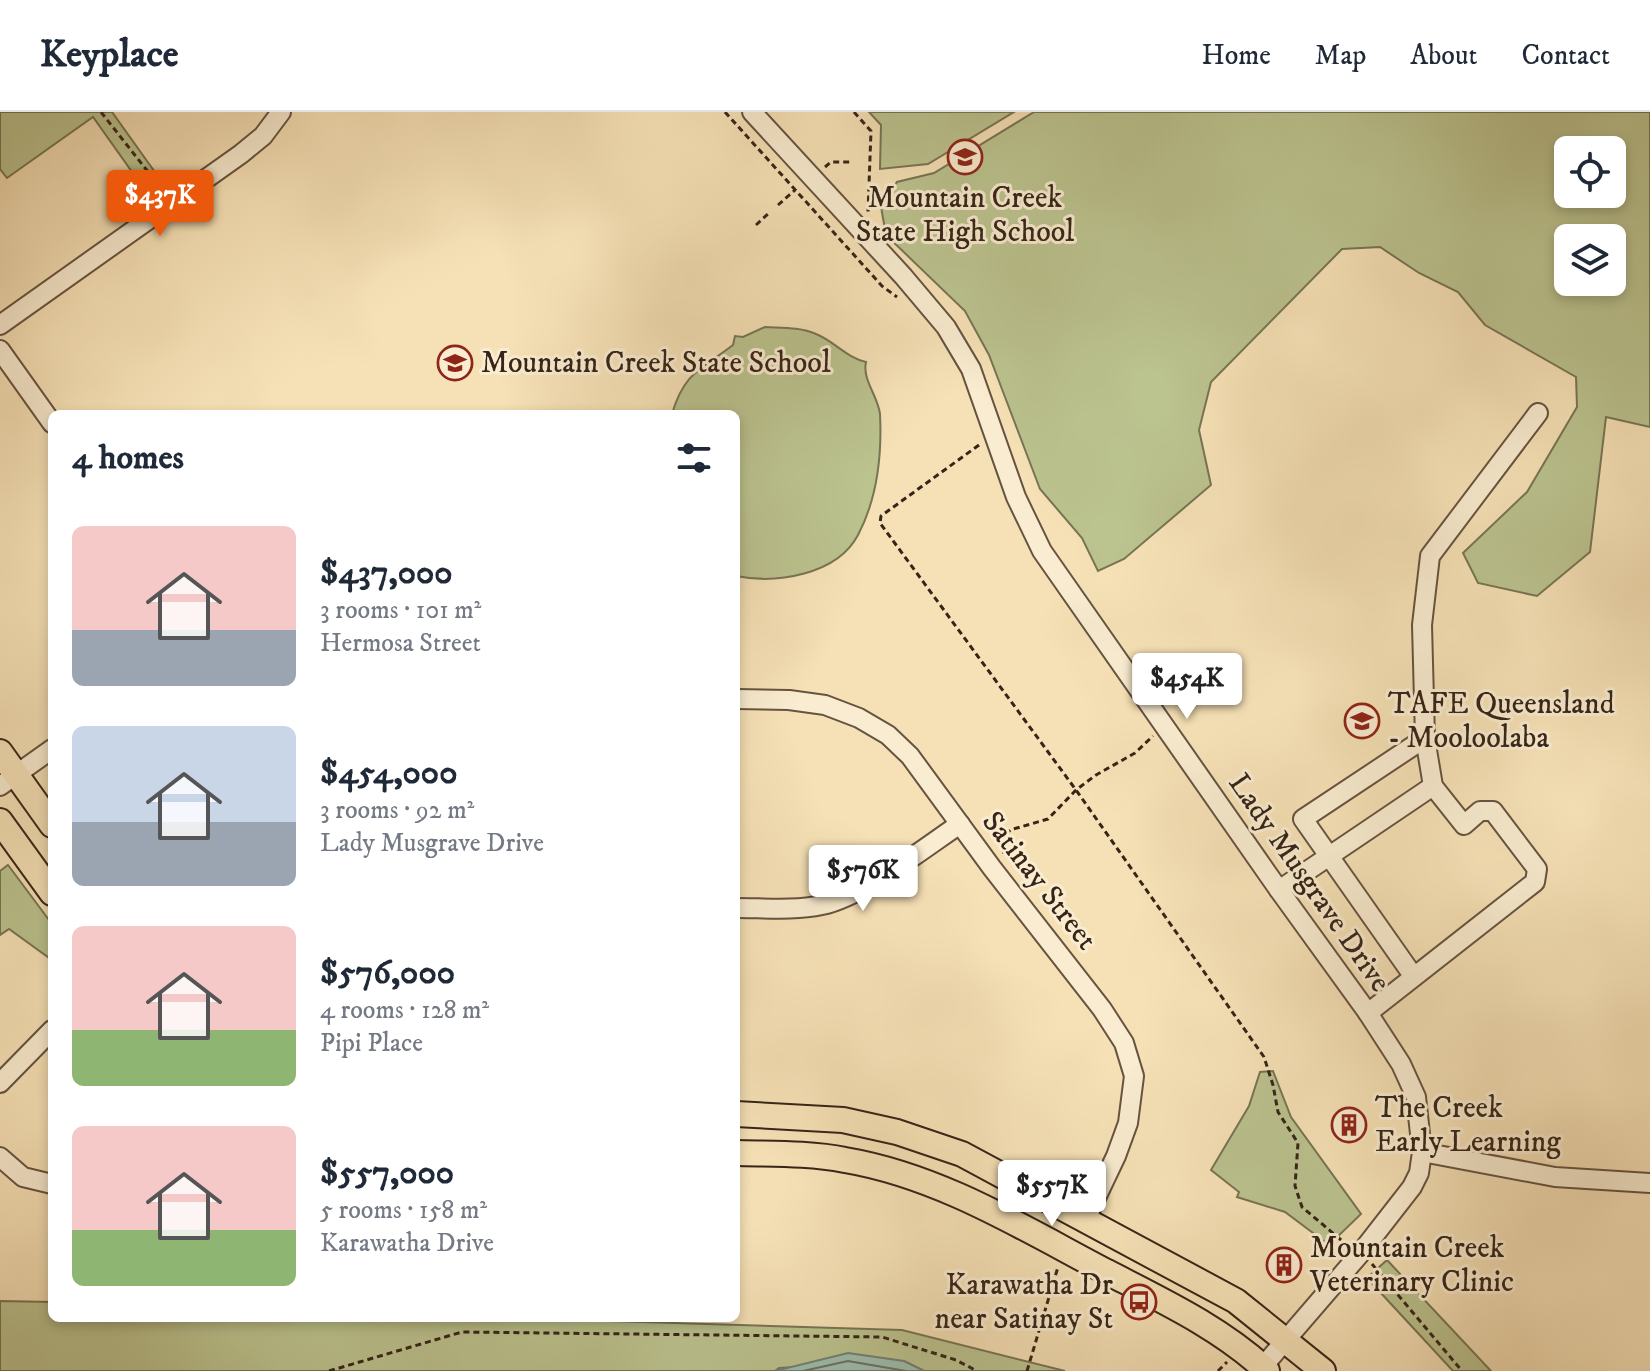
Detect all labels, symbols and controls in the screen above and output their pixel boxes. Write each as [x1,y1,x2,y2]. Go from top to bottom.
text: Keyplace [40,31,179,79]
text: Home [1202,38,1271,73]
text: Map [1315,38,1366,73]
text: About [1410,38,1477,73]
text: Contact [1521,38,1610,73]
map controls [1554,136,1626,296]
button: locate [1554,136,1626,208]
school or university icon: Mountain Creek State High School [946,138,984,176]
pin: $437K [104,170,216,238]
text: $437K [125,179,195,212]
place label: Mountain Creek State High School [856,180,1074,251]
button: layers [1554,224,1626,296]
school or university icon: Mountain Creek State School [436,344,474,382]
place label: Mountain Creek State School [481,345,831,382]
icon: filters [672,436,716,480]
text: 4 homes [72,437,184,479]
text: $437,000 [320,552,453,594]
icon: home [136,558,232,654]
text: 3 rooms · 101 m² [320,594,481,627]
text: Hermosa Street [320,627,481,660]
pin: $454K [1131,653,1243,721]
text: $454K [1150,662,1224,695]
place label: TAFE Queensland - Mooloolaba [1388,686,1615,757]
school or university icon: TAFE Queensland - Mooloolaba [1343,702,1381,740]
text: $454,000 [320,752,457,794]
icon: home [136,758,232,854]
street label: Lady Musgrave Drive [1220,767,1398,999]
text: 3 rooms · 92 m² [320,794,474,827]
street label: Satinay Street [973,804,1105,958]
text: Lady Musgrave Drive [320,827,544,860]
pin: $576K [807,845,919,913]
text: $576K [827,854,899,887]
text: $576,000 [320,952,455,994]
icon: home [136,958,232,1054]
text: 4 rooms · 128 m² [320,994,489,1027]
text: Pipi Place [320,1027,423,1060]
place label: The Creek Early Learning [1375,1090,1561,1161]
building icon: The Creek Early Learning [1330,1106,1368,1144]
text: $557,000 [320,1152,454,1194]
icon: home [136,1158,232,1254]
pin: $557K [996,1160,1108,1228]
text: $557K [1016,1169,1088,1202]
text: 5 rooms · 158 m² [320,1194,487,1227]
text: Karawatha Drive [320,1227,494,1260]
place label: Mountain Creek Veterinary Clinic [1309,1230,1514,1301]
building icon: Mountain Creek Veterinary Clinic [1265,1246,1303,1284]
place label: Karawatha Dr near Satinay St [935,1267,1113,1338]
bus stop icon: Karawatha Dr near Satinay St [1120,1283,1158,1321]

